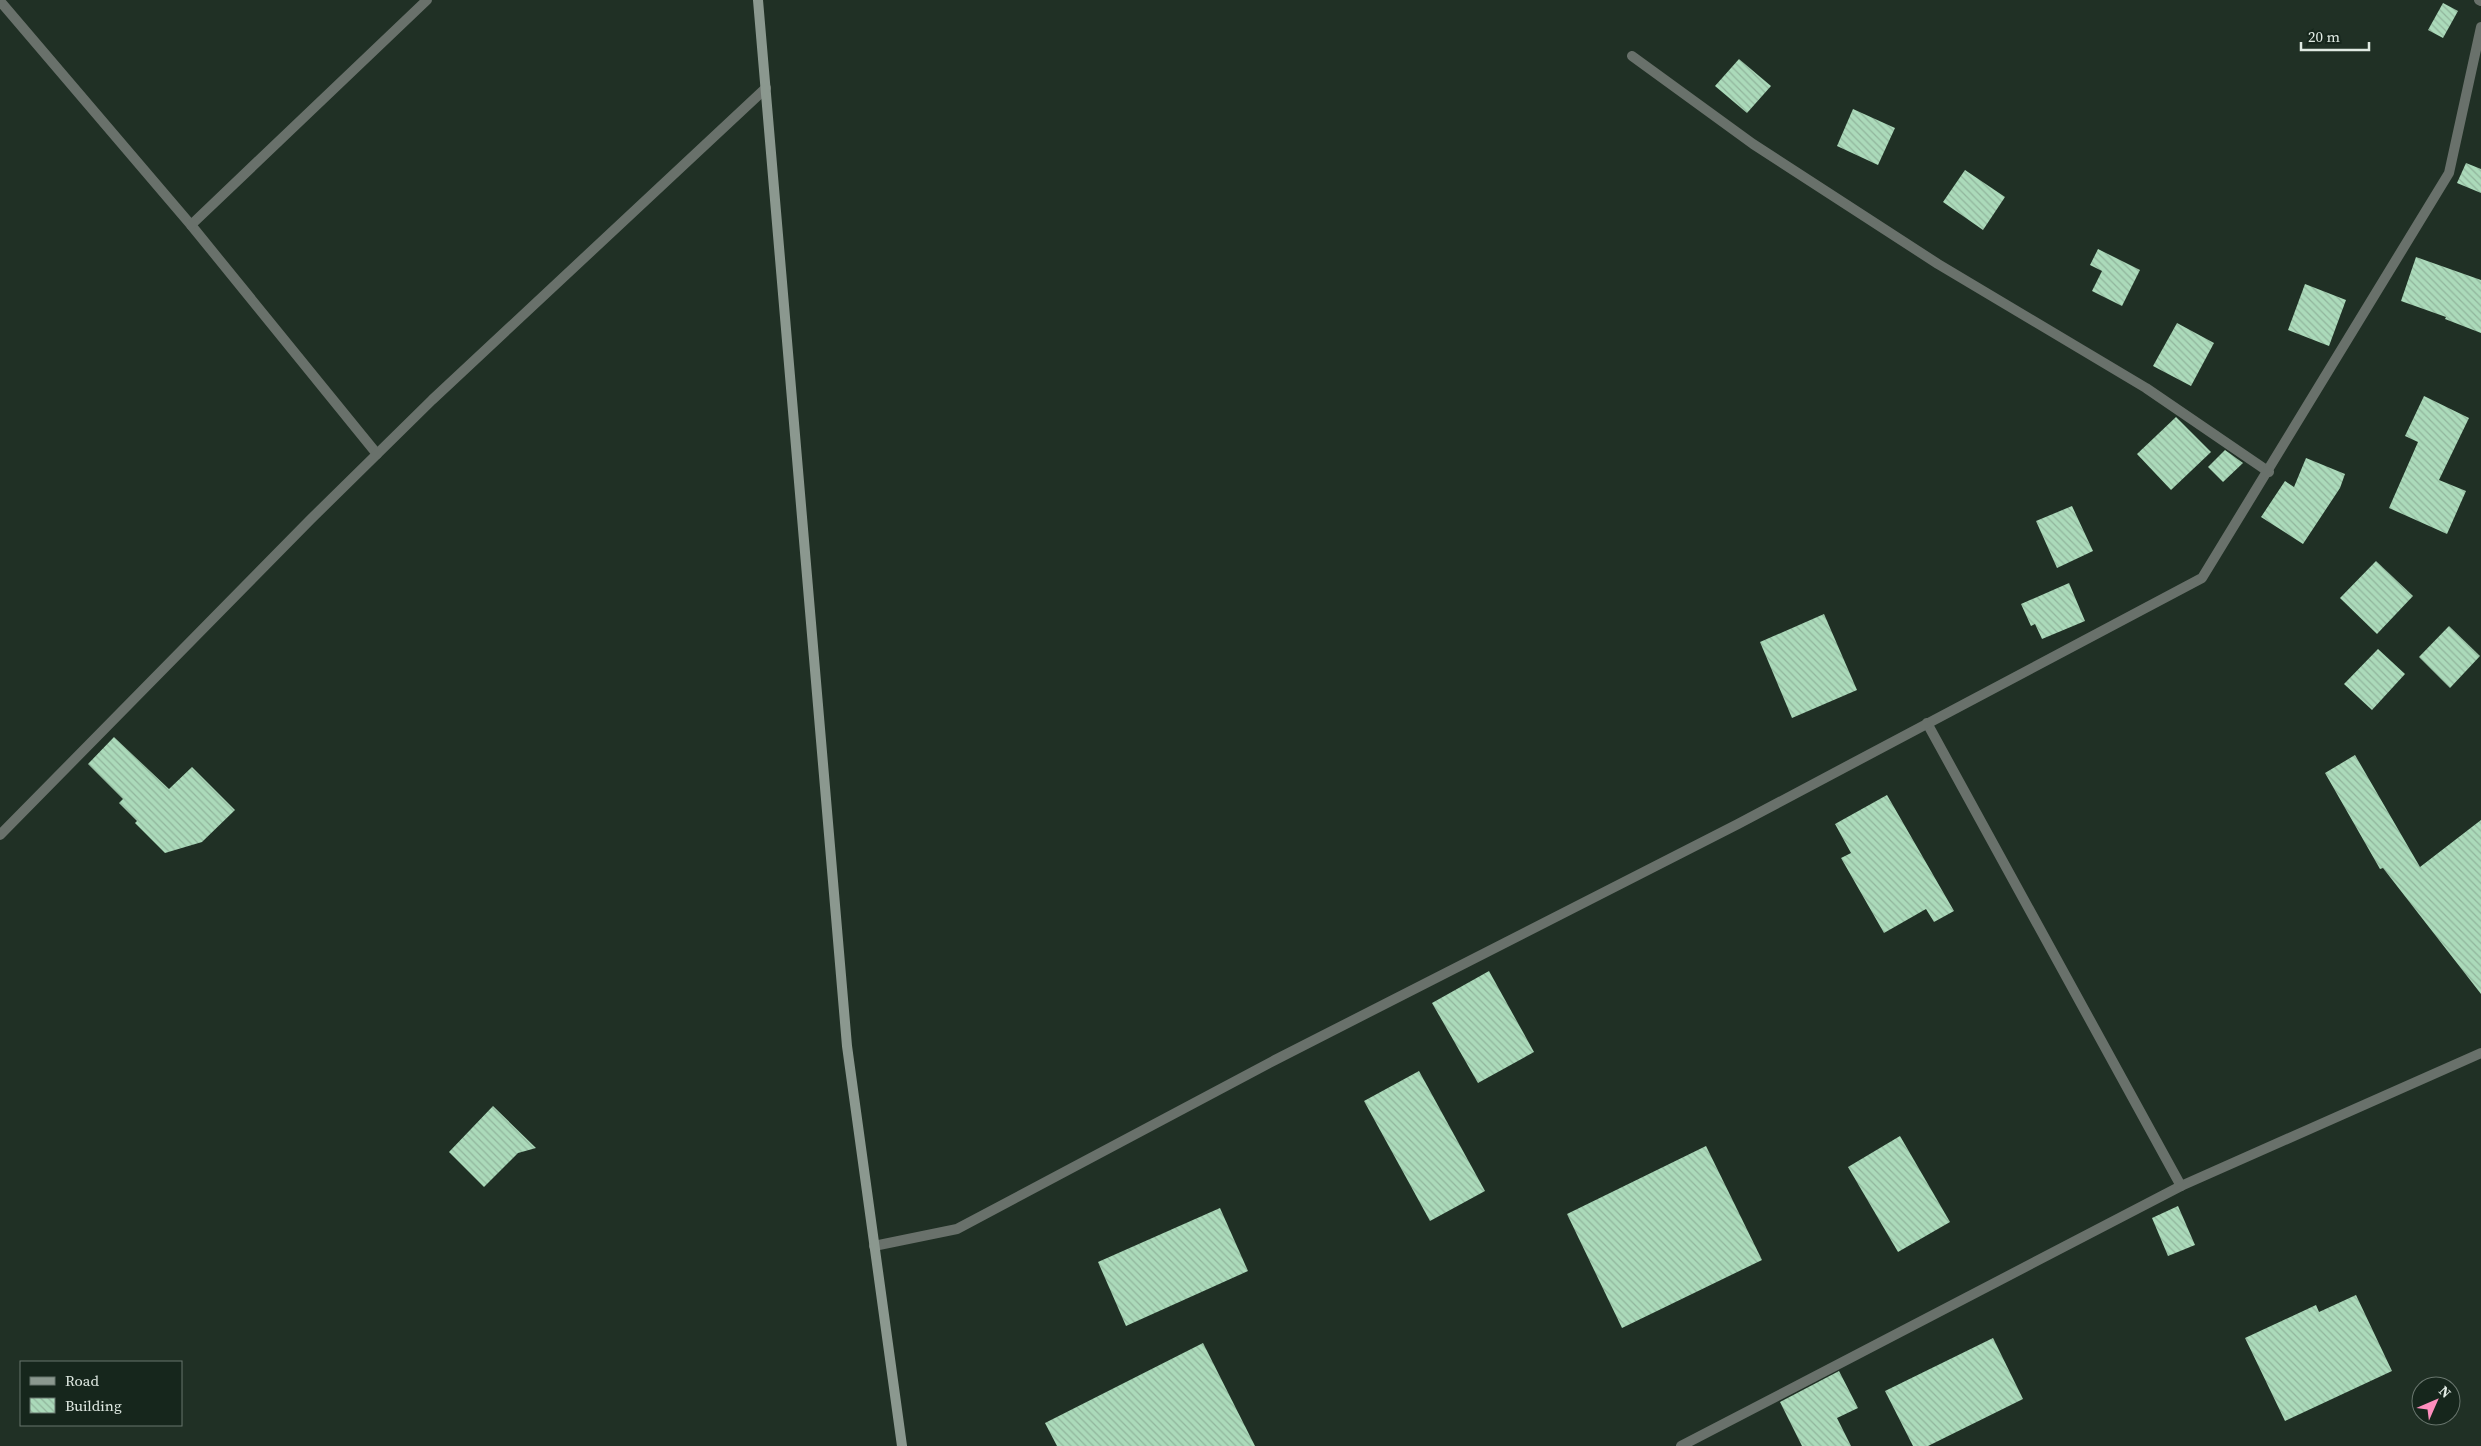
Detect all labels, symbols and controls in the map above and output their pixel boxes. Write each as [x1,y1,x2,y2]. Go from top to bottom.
scale bar [2301,20,2368,52]
text: 20 m [2308,26,2340,47]
legend [20,1361,182,1426]
text: Road [65,1370,99,1391]
north arrow [2411,1376,2461,1426]
text: N [2435,1381,2456,1402]
text: Building [65,1395,122,1416]

